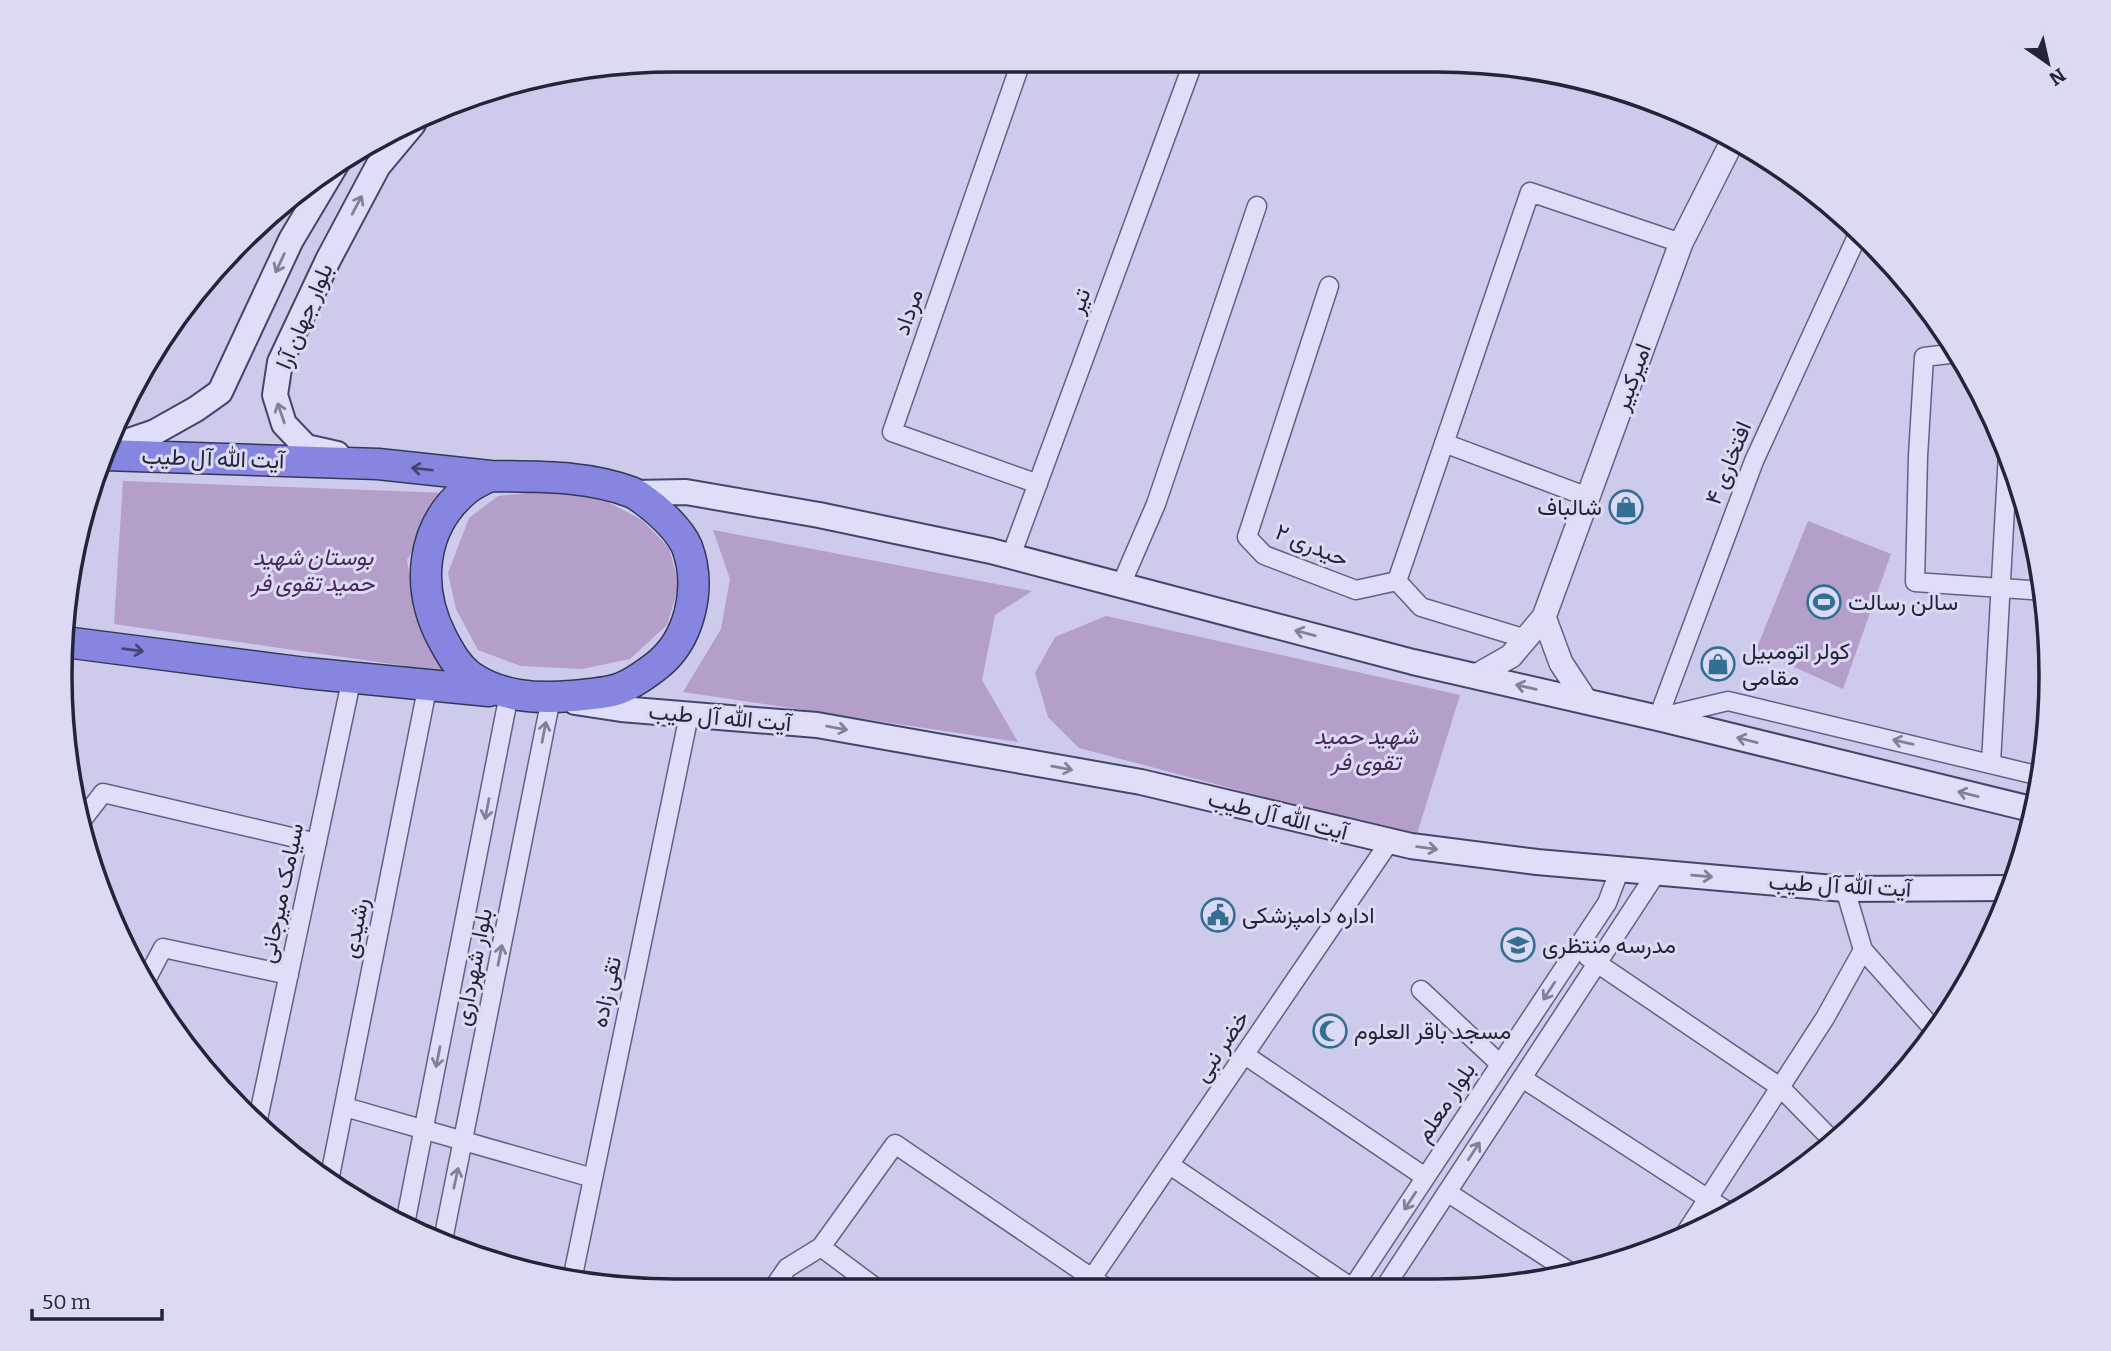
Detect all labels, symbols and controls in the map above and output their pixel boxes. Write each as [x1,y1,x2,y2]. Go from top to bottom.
north arrow [2013,28,2083,98]
text: N [2044,63,2070,90]
one-way arrow [351,195,364,216]
one-way arrow [273,252,286,273]
street label: بلوار جهان آرا [269,259,340,373]
street label: تیر [1061,284,1097,319]
street label: مرداد [887,285,930,339]
street label: امیرکبیر [1607,339,1658,416]
one-way arrow [274,402,286,424]
street label: افتخاری ۴ [1699,417,1758,509]
street label: آیت الله آل طیب [141,442,287,476]
one-way arrow [411,462,434,475]
shop icon: شالباف [1607,488,1645,526]
place label: شالباف [1537,493,1602,521]
street label: حیدری ۲ [1271,517,1353,574]
park label: بوستان شهید حمید تقوی فر [250,543,375,598]
sports icon: سالن رسالت [1805,583,1843,621]
place label: سالن رسالت [1848,588,1958,617]
one-way arrow [1294,626,1317,639]
place label: کولر اتومبیل مقامی [1742,637,1850,691]
one-way arrow [121,644,144,657]
shop icon: کولر اتومبیل مقامی [1699,645,1737,683]
one-way arrow [1515,680,1538,694]
street label: آیت الله آل طیب [648,697,794,738]
one-way arrow [538,721,551,744]
one-way arrow [826,722,848,736]
park label: شهید حمید تقوی فر [1314,722,1419,777]
one-way arrow [1736,733,1759,746]
one-way arrow [1892,735,1915,748]
one-way arrow [1050,762,1072,775]
street label: آیت الله آل طیب [1205,784,1352,847]
one-way arrow [1957,786,1980,800]
one-way arrow [479,797,493,820]
street label: سیامک میرجانی [253,820,310,966]
one-way arrow [1415,842,1438,855]
street label: آیت الله آل طیب [1768,867,1914,904]
one-way arrow [1690,870,1713,883]
street label: رشیدی [335,895,376,961]
public building icon: اداره دامپزشکی [1199,896,1237,934]
place label: اداره دامپزشکی [1242,901,1375,931]
street label: بلوار شهرداری [448,906,499,1028]
school or university icon: مدرسه منتظری [1499,926,1537,964]
place label: مدرسه منتظری [1542,931,1676,960]
one-way arrow [494,944,507,967]
street label: تقی زاده [585,954,628,1030]
one-way arrow [1541,980,1555,1000]
street label: خضر نبی [1187,1005,1256,1088]
mosque icon: مسجد باقر العلوم [1311,1012,1349,1050]
place label: مسجد باقر العلوم [1354,1017,1511,1046]
one-way arrow [431,1045,445,1068]
street label: بلوار معلم [1409,1057,1482,1148]
one-way arrow [1467,1142,1481,1161]
one-way arrow [449,1167,463,1190]
one-way arrow [1402,1191,1417,1210]
scale bar [32,1278,161,1322]
text: 50 m [42,1289,91,1315]

